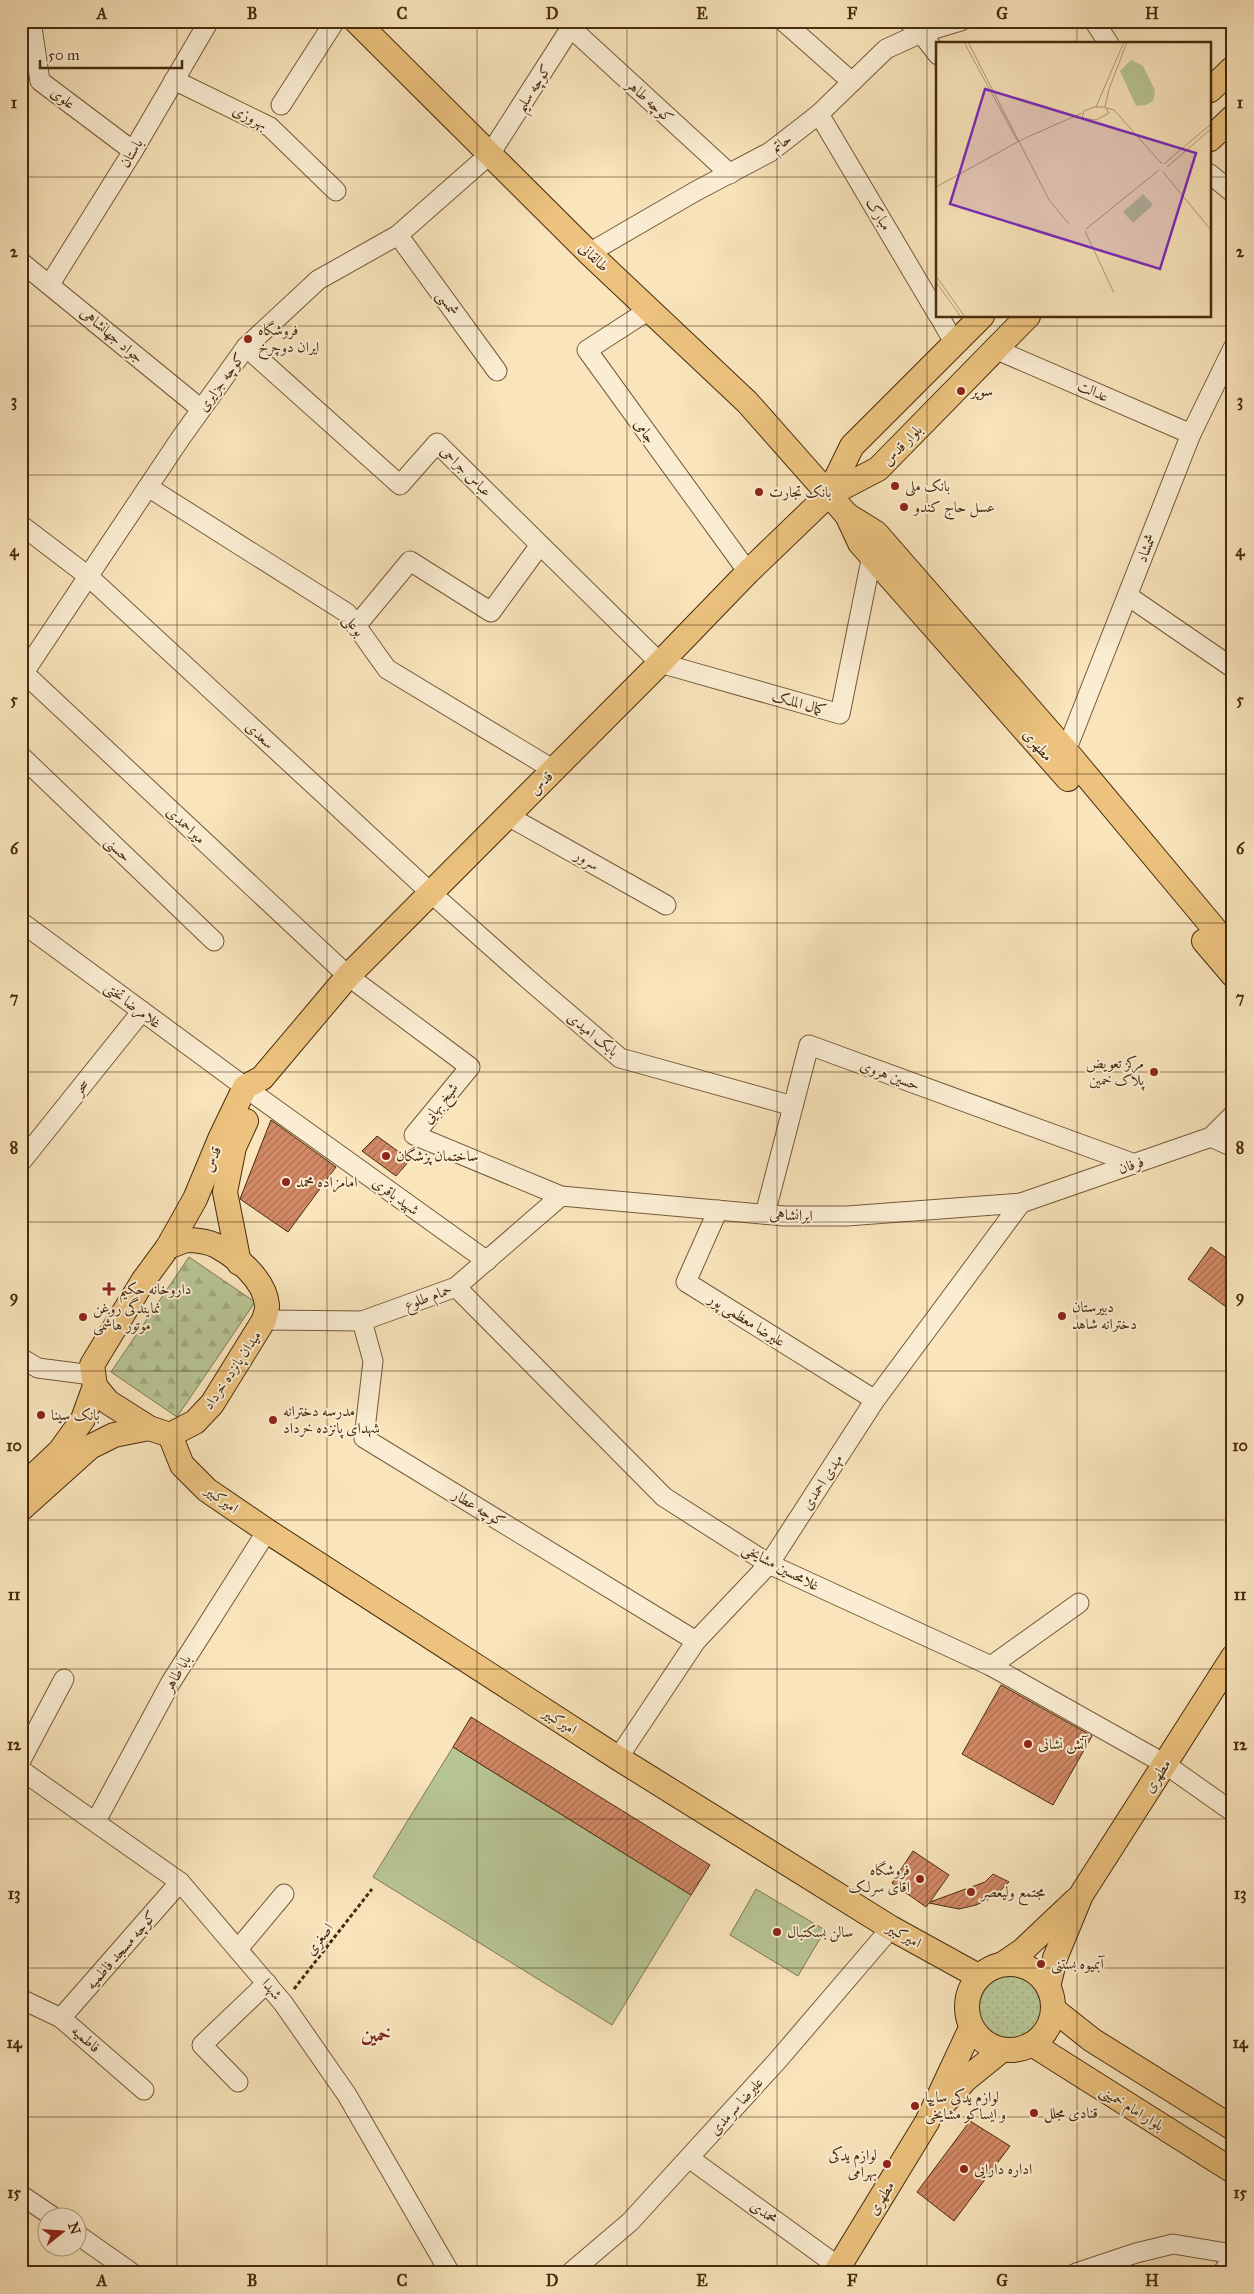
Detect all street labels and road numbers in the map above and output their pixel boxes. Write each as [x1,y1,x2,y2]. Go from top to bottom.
street label: کوچه سلیم [511,61,560,118]
street label: کوچه طاهر [620,74,677,128]
street label: علوی [47,83,79,113]
street label: بهروزی [229,101,270,134]
street label: حاتم [767,129,797,160]
street label: باستان [115,135,147,171]
street label: مبارک [862,194,896,234]
street label: طالقانی [575,238,613,276]
street label: شمسی [431,287,463,320]
street label: جواد جهانشاهی [77,303,147,367]
street label: کوچه جزایری [194,349,250,416]
street label: عدالت [1075,376,1111,406]
street label: جامی [630,415,660,447]
street label: بلوار قدس [878,421,926,469]
street label: عباس جراحی [437,442,495,500]
street label: شمشاد [1132,531,1160,565]
street label: بوعلی [338,610,369,641]
street label: کمال الملک [770,687,828,719]
street label: سعدی [242,717,278,753]
street label: مطهری [1018,725,1057,765]
street label: قدس [525,767,557,799]
street label: میراحمدی [163,802,209,848]
street label: حسنی [100,832,135,867]
street label: سرور [569,845,603,875]
street label: غلامرضا تختی [100,978,165,1034]
street label: بابک امیدی [564,1008,622,1060]
street label: حسین هروی [857,1056,922,1095]
street label: سحر [68,1075,94,1101]
street label: شیخ بهایی [418,1079,466,1130]
street label: قدس [199,1143,225,1175]
street label: فرفان [1116,1152,1147,1179]
street label: شهید باقری [369,1173,423,1220]
street label: ایرانشاهی [769,1205,813,1225]
street label: حمام طلوع [402,1280,456,1318]
street label: علیرضا معظمی پور [703,1288,789,1352]
street label: میدان پانزده خرداد [199,1327,267,1414]
street label: مهدی احمدی [797,1451,848,1514]
street label: امیرکبیر [200,1480,242,1517]
street label: کوچه عطار [447,1484,508,1532]
street label: غلامحسین مشایخی [738,1539,823,1597]
street label: بابا طاهر [158,1651,196,1697]
street label: امیرکبیر [538,1702,580,1739]
street label: مطهری [1139,1756,1175,1797]
street label: کوچه مسجد فاطمیه [82,1907,162,1994]
street label: امیرکبیر [882,1917,925,1952]
street label: اصغری [301,1919,338,1959]
street label: شهدا [257,1975,286,2004]
street label: فاطمیه [68,2021,104,2057]
street label: علیرضا سرمدی [705,2073,768,2139]
street label: بلوار امام خمینی [1095,2081,1167,2138]
street label: مطهری [864,2178,899,2219]
street label: محمدی [747,2196,781,2228]

